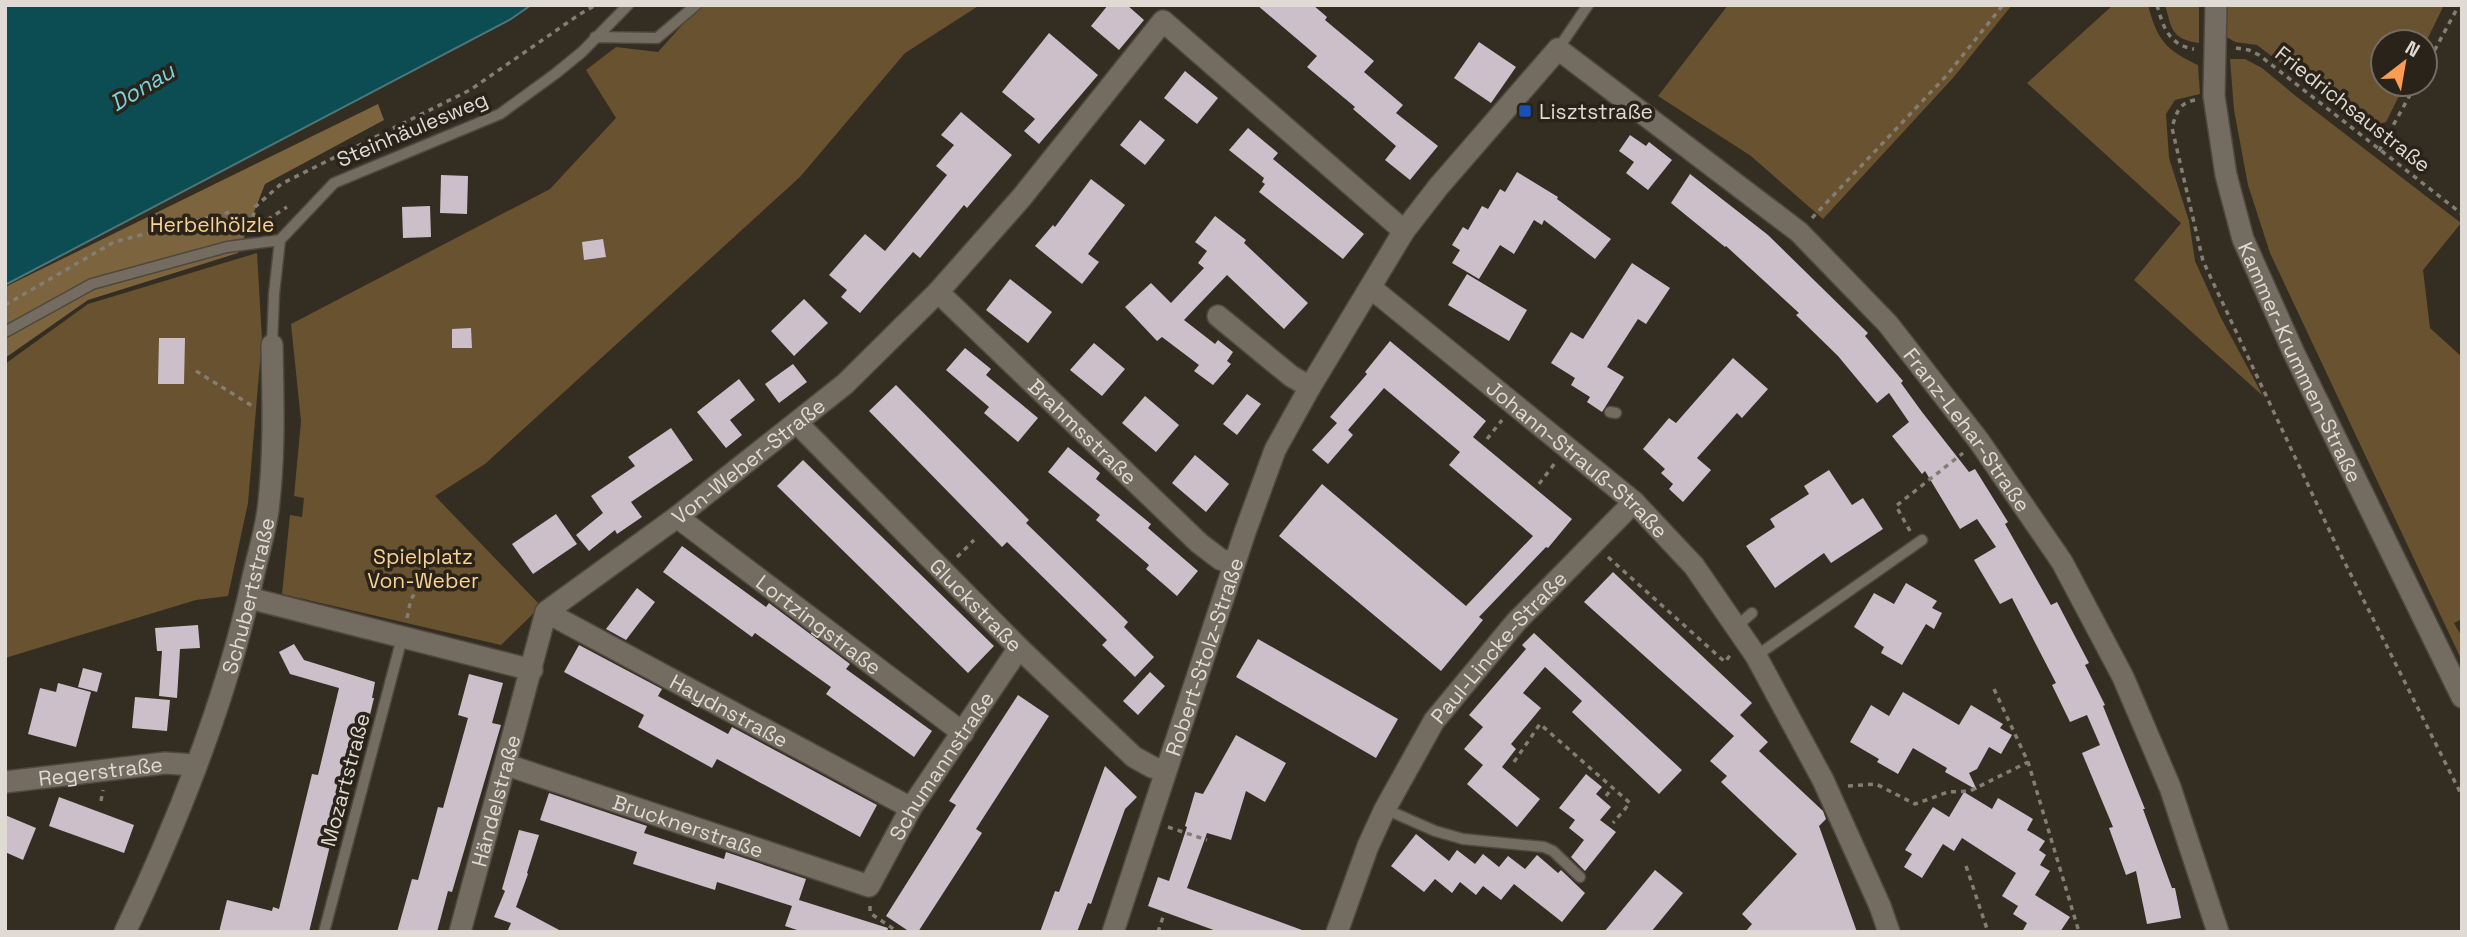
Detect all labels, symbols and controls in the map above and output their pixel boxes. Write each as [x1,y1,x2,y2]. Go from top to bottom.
north arrow [2369,28,2439,98]
text: N [2401,35,2424,63]
street label: Friedrichsaustraße [2270,40,2436,178]
water label: Donau [104,55,181,118]
street label: Steinhäulesweg [333,85,491,173]
place label: Lisztstraße [1539,98,1653,125]
marker: Lisztstraße [1517,103,1533,119]
park label: Herbelhölzle [150,211,274,238]
street label: Kammer-Krummen-Straße [2232,238,2369,487]
street label: Franz-Lehar-Straße [1898,342,2037,517]
street label: Brahmsstraße [1023,373,1143,490]
street label: Johann-Strauß-Straße [1481,374,1674,543]
street label: Von-Weber-Straße [666,391,831,530]
street label: Schubertstraße [215,515,280,677]
park label: Spielplatz Von-Weber [367,543,479,594]
street label: Gluckstraße [924,552,1029,657]
street label: Robert-Stolz-Straße [1159,554,1249,759]
street label: Paul-Lincke-Straße [1424,565,1572,729]
street label: Lortzingstraße [751,568,887,680]
street label: Haydnstraße [665,668,793,753]
street label: Schumannstraße [883,686,999,845]
street label: Mozartstraße [314,710,376,850]
street label: Händelstraße [465,732,526,870]
street label: Regerstraße [37,750,164,791]
street label: Brucknerstraße [609,788,767,863]

